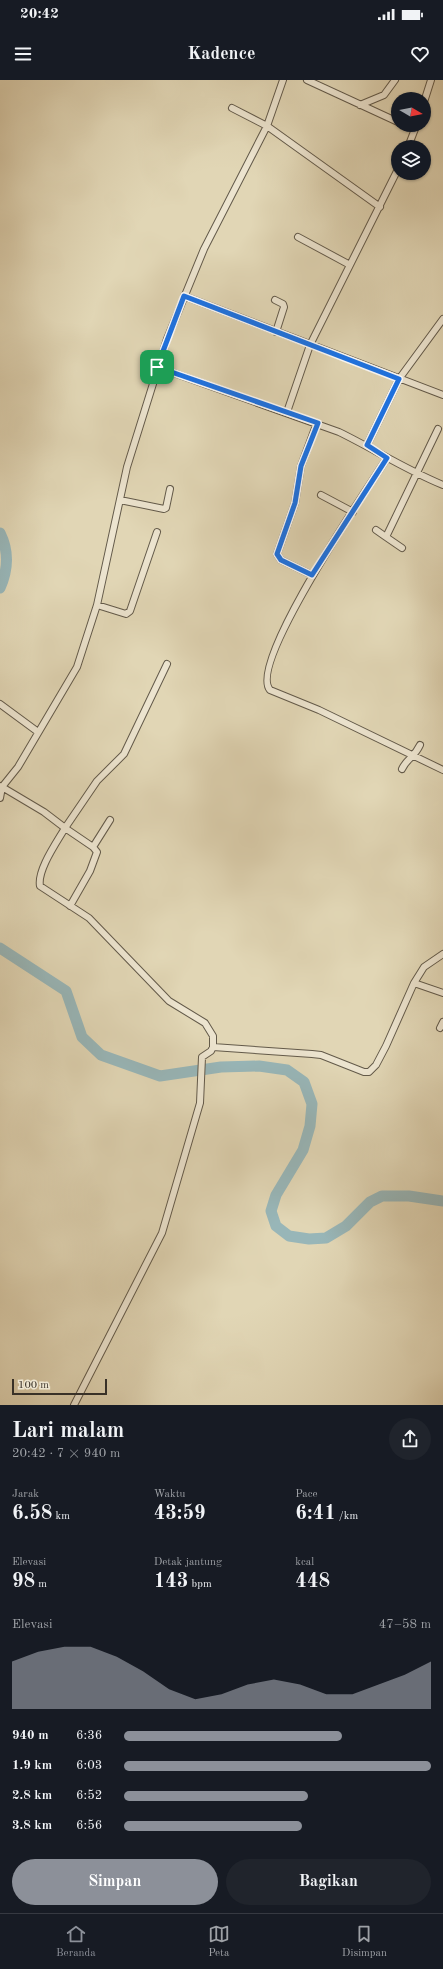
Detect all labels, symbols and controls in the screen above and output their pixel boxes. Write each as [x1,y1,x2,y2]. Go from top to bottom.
text: 20:42 [20,7,59,22]
icon: menu [12,43,34,65]
icon: heart [409,43,431,65]
text: Kadence [187,45,256,63]
north arrow [391,92,431,132]
map controls [391,92,431,180]
button: layers [391,140,431,180]
pin [140,350,174,384]
icon: arrive [146,356,168,378]
scale bar [12,1377,107,1396]
text: 100 m [18,1380,49,1391]
button: share [389,1418,431,1460]
text: Lari malam [12,1420,124,1442]
text: 20:42 · 7 × 940 m [12,1447,120,1460]
text: Jarak [12,1489,39,1500]
text: Waktu [154,1489,185,1500]
text: Pace [295,1489,318,1500]
text: 6.58 [12,1504,52,1524]
text: 43:59 [154,1504,206,1524]
text: 6:41 [295,1504,336,1524]
text: km [52,1511,70,1522]
text: /km [336,1511,358,1522]
text: Elevasi [12,1557,46,1568]
text: Detak jantung [154,1557,222,1568]
text: kcal [295,1557,314,1568]
text: 98 [12,1572,35,1592]
text: 143 [154,1572,188,1592]
text: 448 [295,1572,330,1592]
text: m [35,1579,47,1590]
text: bpm [188,1579,212,1590]
text: Elevasi [12,1618,53,1631]
text: 47–58 m [379,1618,431,1631]
text: 940 m [12,1729,49,1742]
text: 6:36 [76,1729,102,1742]
text: 1.9 km [12,1759,52,1772]
text: 6:03 [76,1759,102,1772]
text: 2.8 km [12,1789,52,1802]
text: 6:52 [76,1789,102,1802]
text: 3.8 km [12,1819,52,1832]
text: 6:56 [76,1819,102,1832]
button: Simpan [12,1859,218,1905]
button: Bagikan [226,1859,431,1905]
tab: Beranda [56,1923,96,1961]
tab: Peta [208,1923,230,1961]
tab: Disimpan [342,1923,387,1961]

